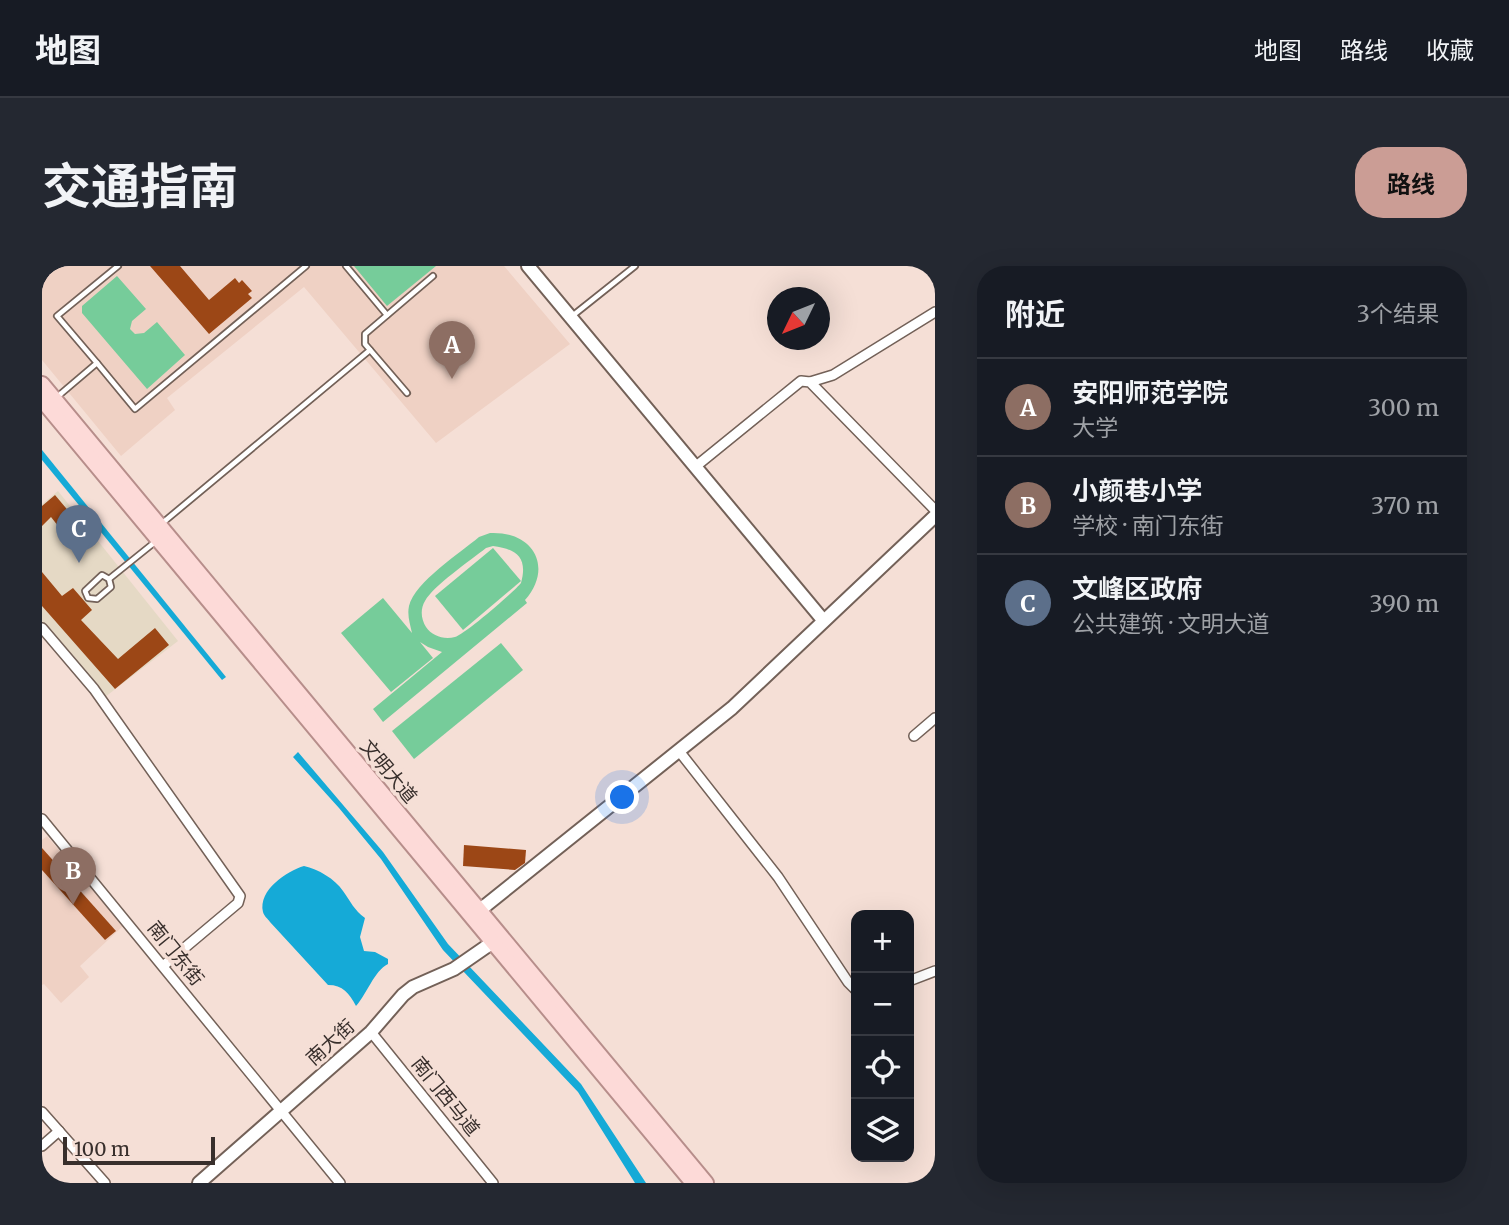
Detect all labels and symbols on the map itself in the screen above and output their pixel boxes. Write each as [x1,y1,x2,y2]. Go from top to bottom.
north arrow [767,287,830,350]
pin: A [429,321,475,379]
pin: C [56,505,102,563]
street label: 文明大道 [355,734,423,808]
your location [605,780,639,814]
pin: B [50,847,96,905]
street label: 南门东街 [143,916,209,990]
street label: 南大街 [301,1014,359,1070]
street label: 南门西马道 [407,1052,485,1140]
scale bar [63,1134,215,1166]

